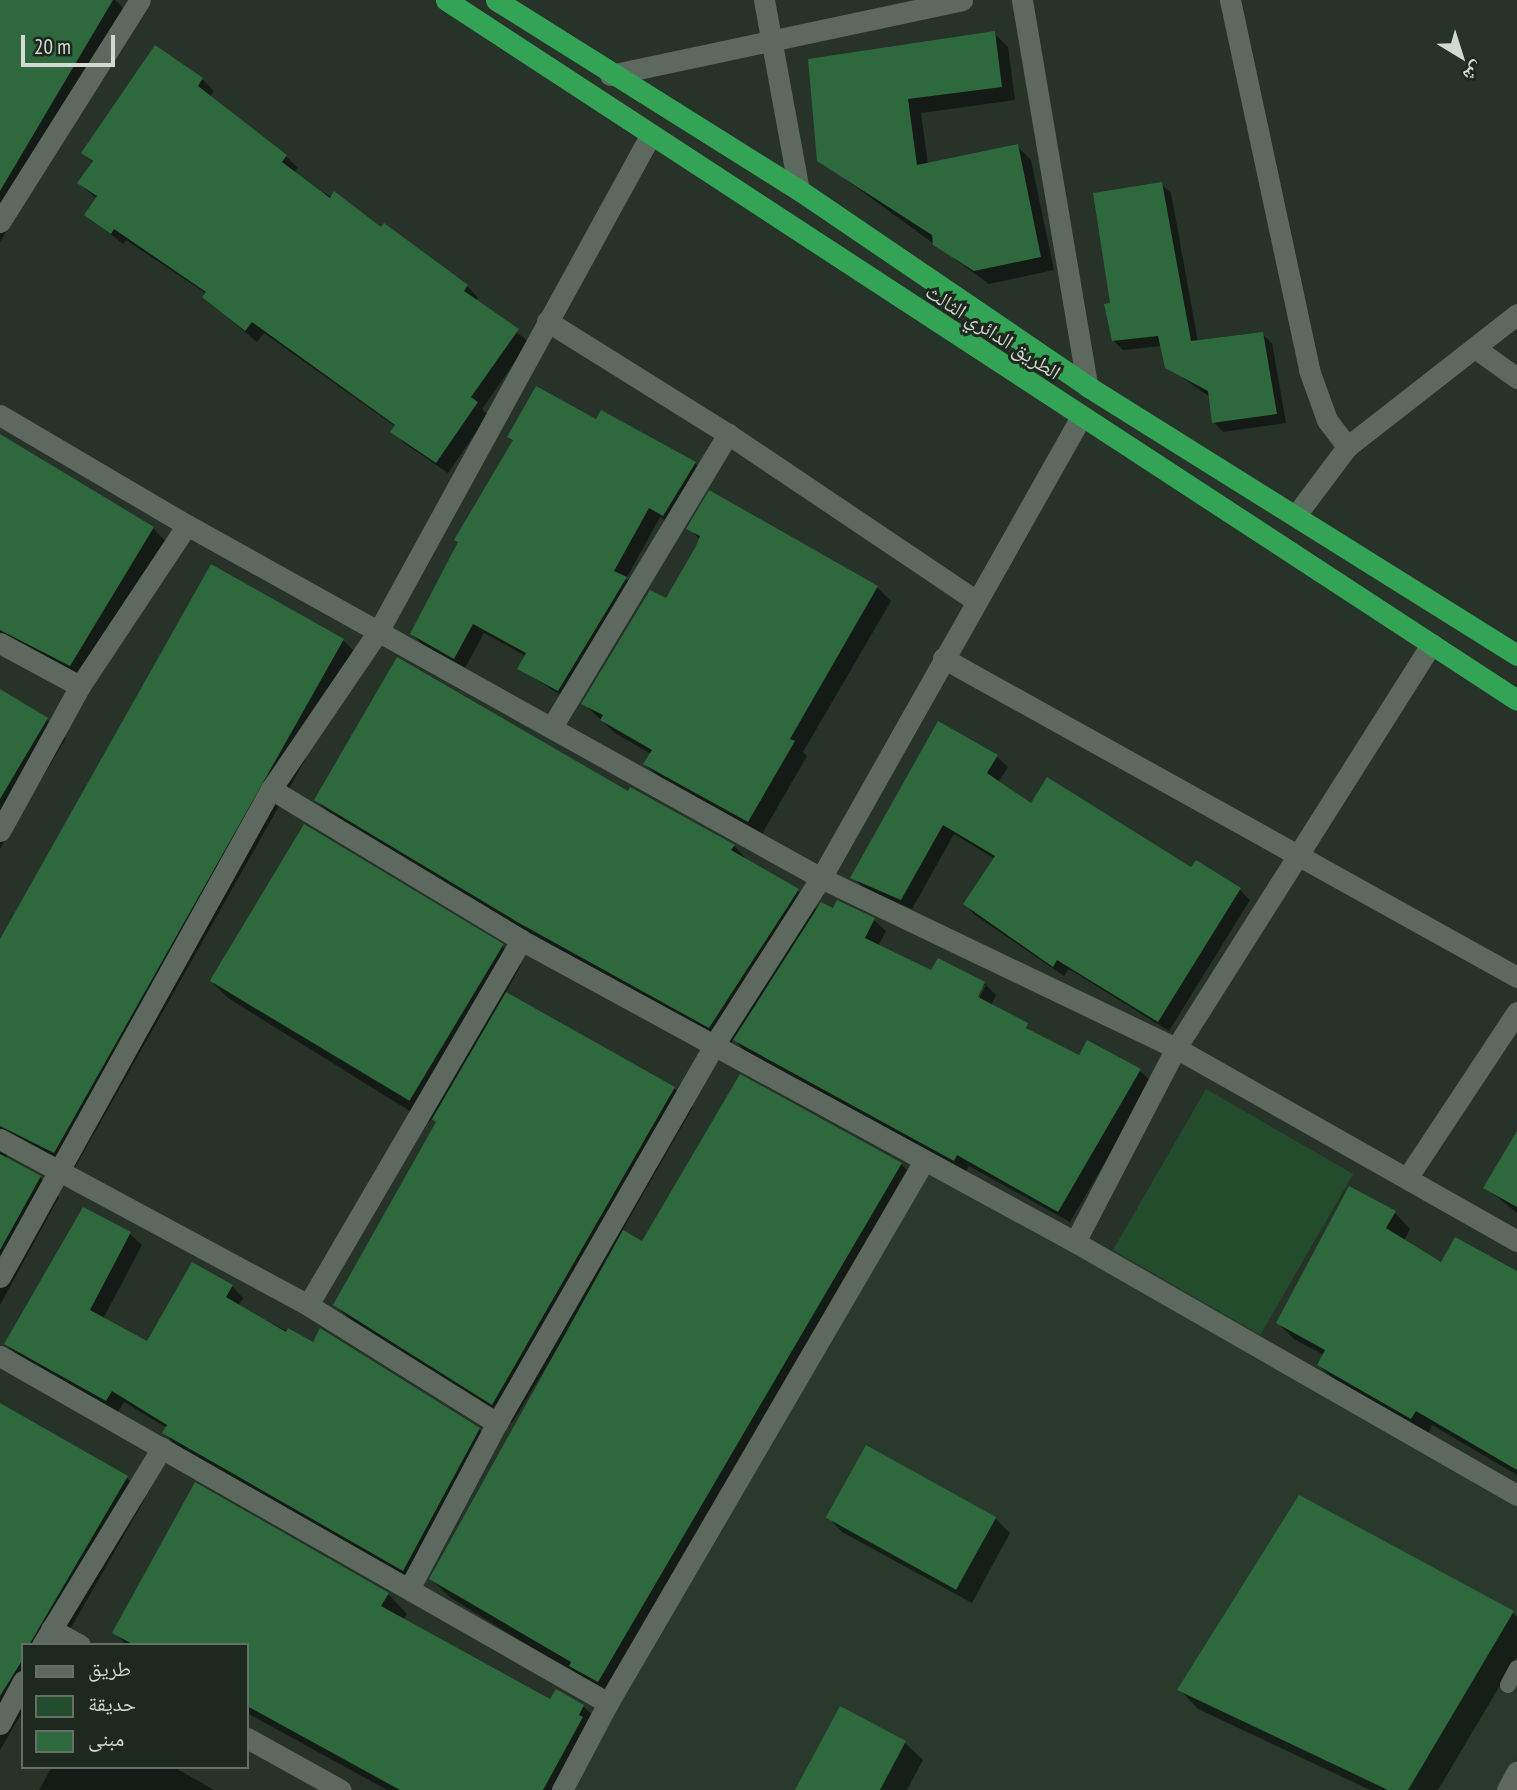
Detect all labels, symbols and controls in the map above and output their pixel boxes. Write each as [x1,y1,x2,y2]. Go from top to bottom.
scale bar [24,21,119,65]
north arrow [1426,21,1496,91]
text: 20 m [34,33,71,60]
text: ش [1459,57,1489,88]
street label: الطريق الدائري الثالث [921,279,1065,385]
legend [21,1643,248,1769]
text: طريق [88,1655,131,1682]
text: حديقة [88,1690,136,1717]
text: مبنى [88,1725,124,1752]

